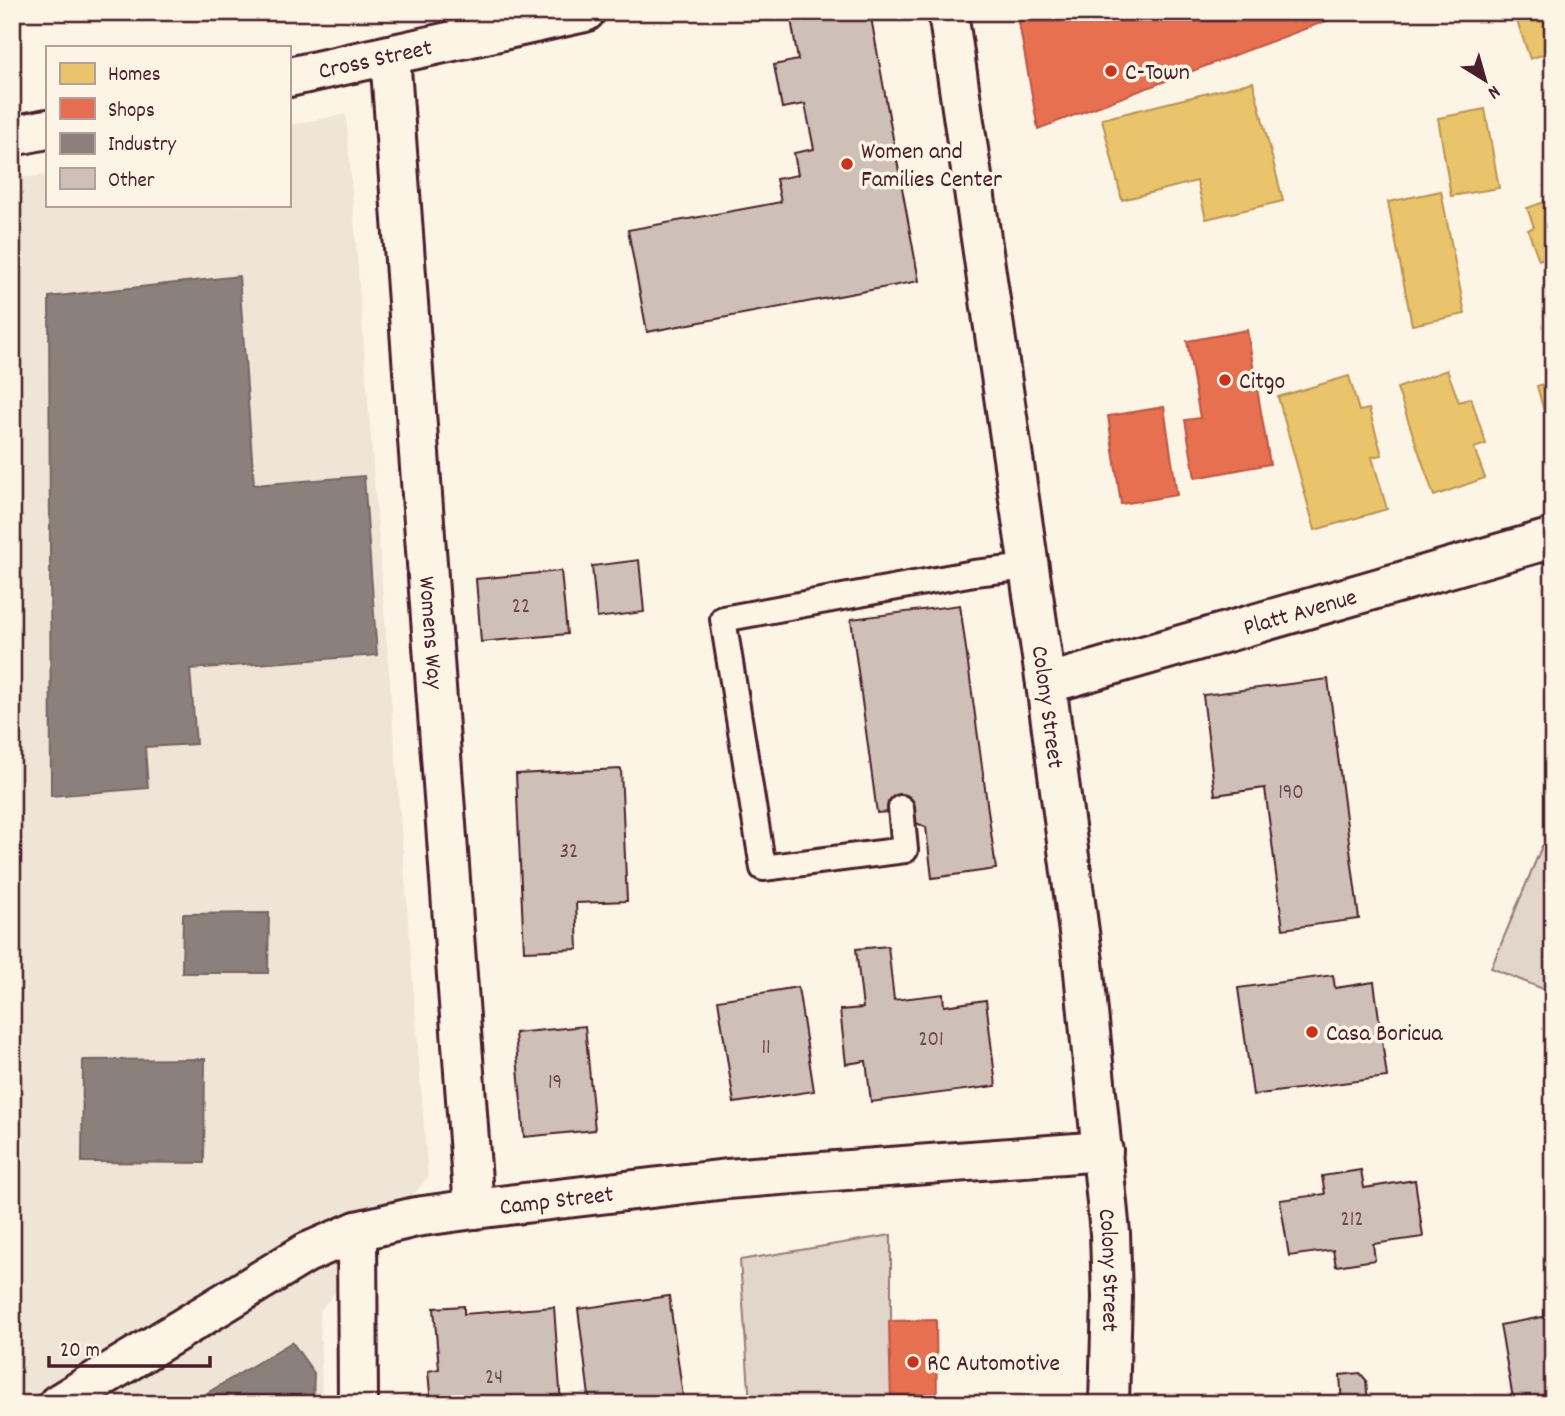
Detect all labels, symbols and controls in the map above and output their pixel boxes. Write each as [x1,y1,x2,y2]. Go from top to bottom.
street label: Cross Street [316,32,436,90]
legend [46,46,290,206]
north arrow [1450,46,1520,116]
place label: C-Town [1125,57,1190,91]
text: Homes [108,61,161,91]
marker: C-Town [1103,63,1119,79]
text: N [1481,77,1505,104]
text: Shops [108,97,155,127]
text: Industry [108,131,176,161]
place label: Women and Families Center [861,136,1002,198]
marker: Women and Families Center [839,156,855,172]
text: Other [108,167,155,197]
place label: Citgo [1239,366,1285,400]
marker: Citgo [1217,372,1233,388]
street label: Womens Way [408,575,450,692]
street label: Platt Avenue [1240,581,1361,646]
house number: 22 [512,593,530,623]
street label: Colony Street [1021,643,1071,771]
house number: 190 [1278,779,1304,809]
house number: 32 [560,838,578,868]
place label: Casa Boricua [1326,1018,1443,1052]
marker: Casa Boricua [1304,1024,1320,1040]
house number: 201 [918,1026,944,1056]
house number: 11 [761,1034,771,1064]
house number: 19 [548,1069,562,1099]
street label: Camp Street [498,1179,616,1226]
house number: 212 [1341,1206,1363,1236]
street label: Colony Street [1088,1207,1126,1332]
scale bar [49,1325,210,1369]
text: 20 m [60,1337,100,1367]
place label: RC Automotive [927,1348,1060,1382]
marker: RC Automotive [905,1354,921,1370]
house number: 24 [485,1364,503,1394]

